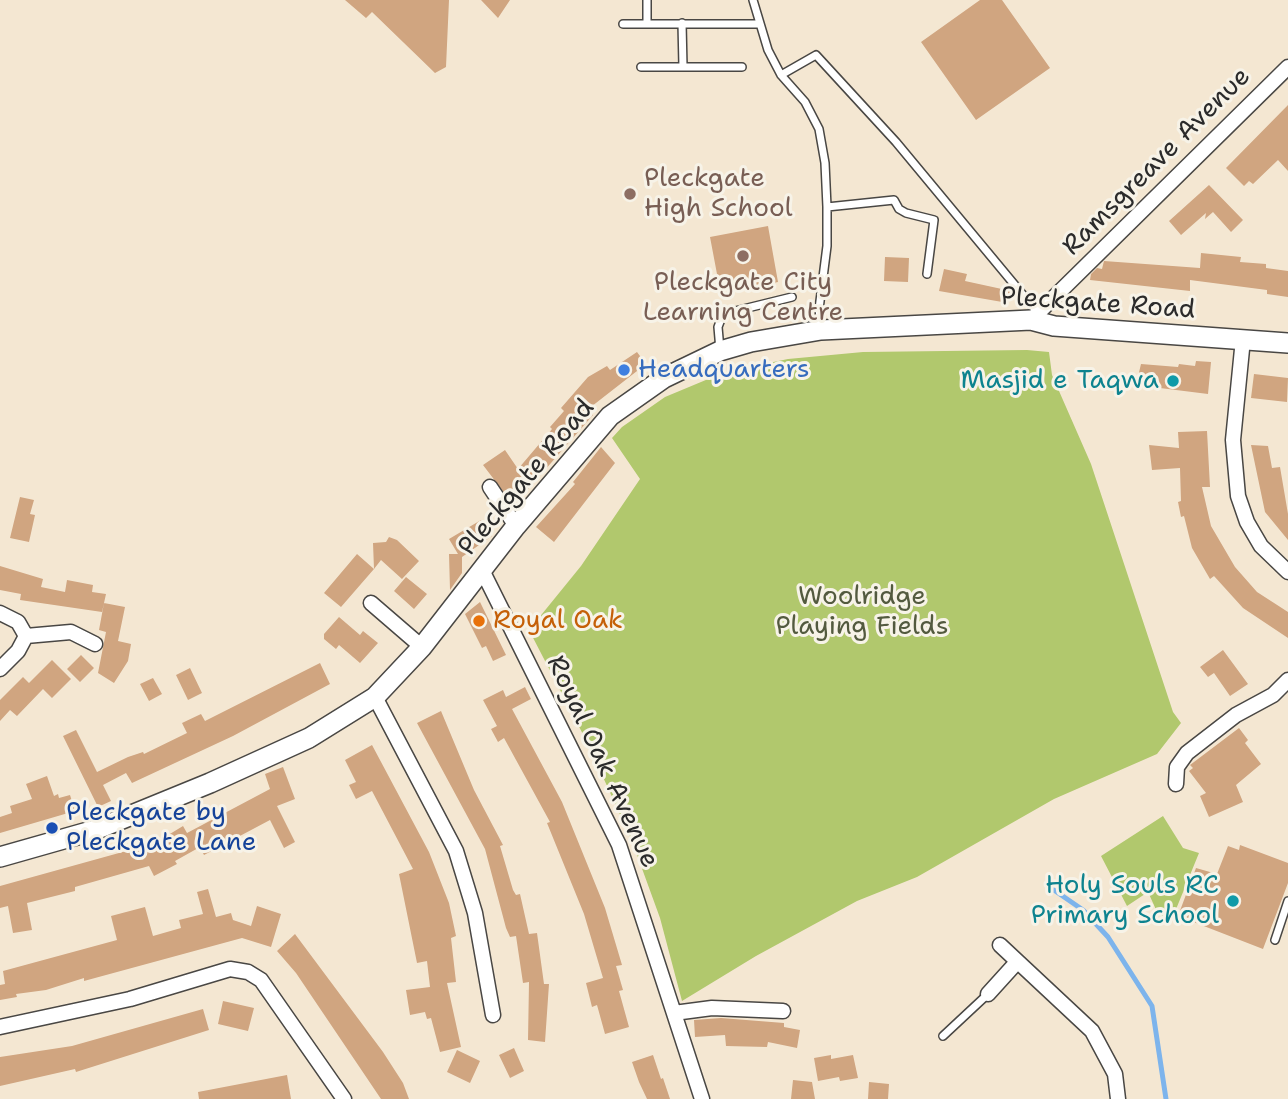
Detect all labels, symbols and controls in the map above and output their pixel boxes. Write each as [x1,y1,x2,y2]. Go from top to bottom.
street label: Ramsgreave Avenue [1057,62,1257,262]
place label: Pleckgate High School [644,163,793,224]
marker: Pleckgate High School [622,186,638,202]
marker: Pleckgate City Learning Centre [735,248,751,264]
place label: Pleckgate City Learning Centre [643,267,843,328]
street label: Pleckgate Road [1000,282,1196,326]
place label: Headquarters [638,354,810,386]
marker: Headquarters [616,362,632,378]
place label: Masjid e Taqwa [960,365,1159,397]
marker: Masjid e Taqwa [1165,373,1181,389]
street label: Pleckgate Road [452,393,602,563]
park label: Woolridge Playing Fields [775,581,949,642]
place label: Royal Oak [493,605,623,637]
marker: Royal Oak [471,613,487,629]
street label: Royal Oak Avenue [539,651,665,873]
place label: Pleckgate by Pleckgate Lane [66,797,256,858]
marker: Pleckgate by Pleckgate Lane [44,820,60,836]
place label: Holy Souls RC Primary School [1031,870,1219,931]
marker: Holy Souls RC Primary School [1225,893,1241,909]

